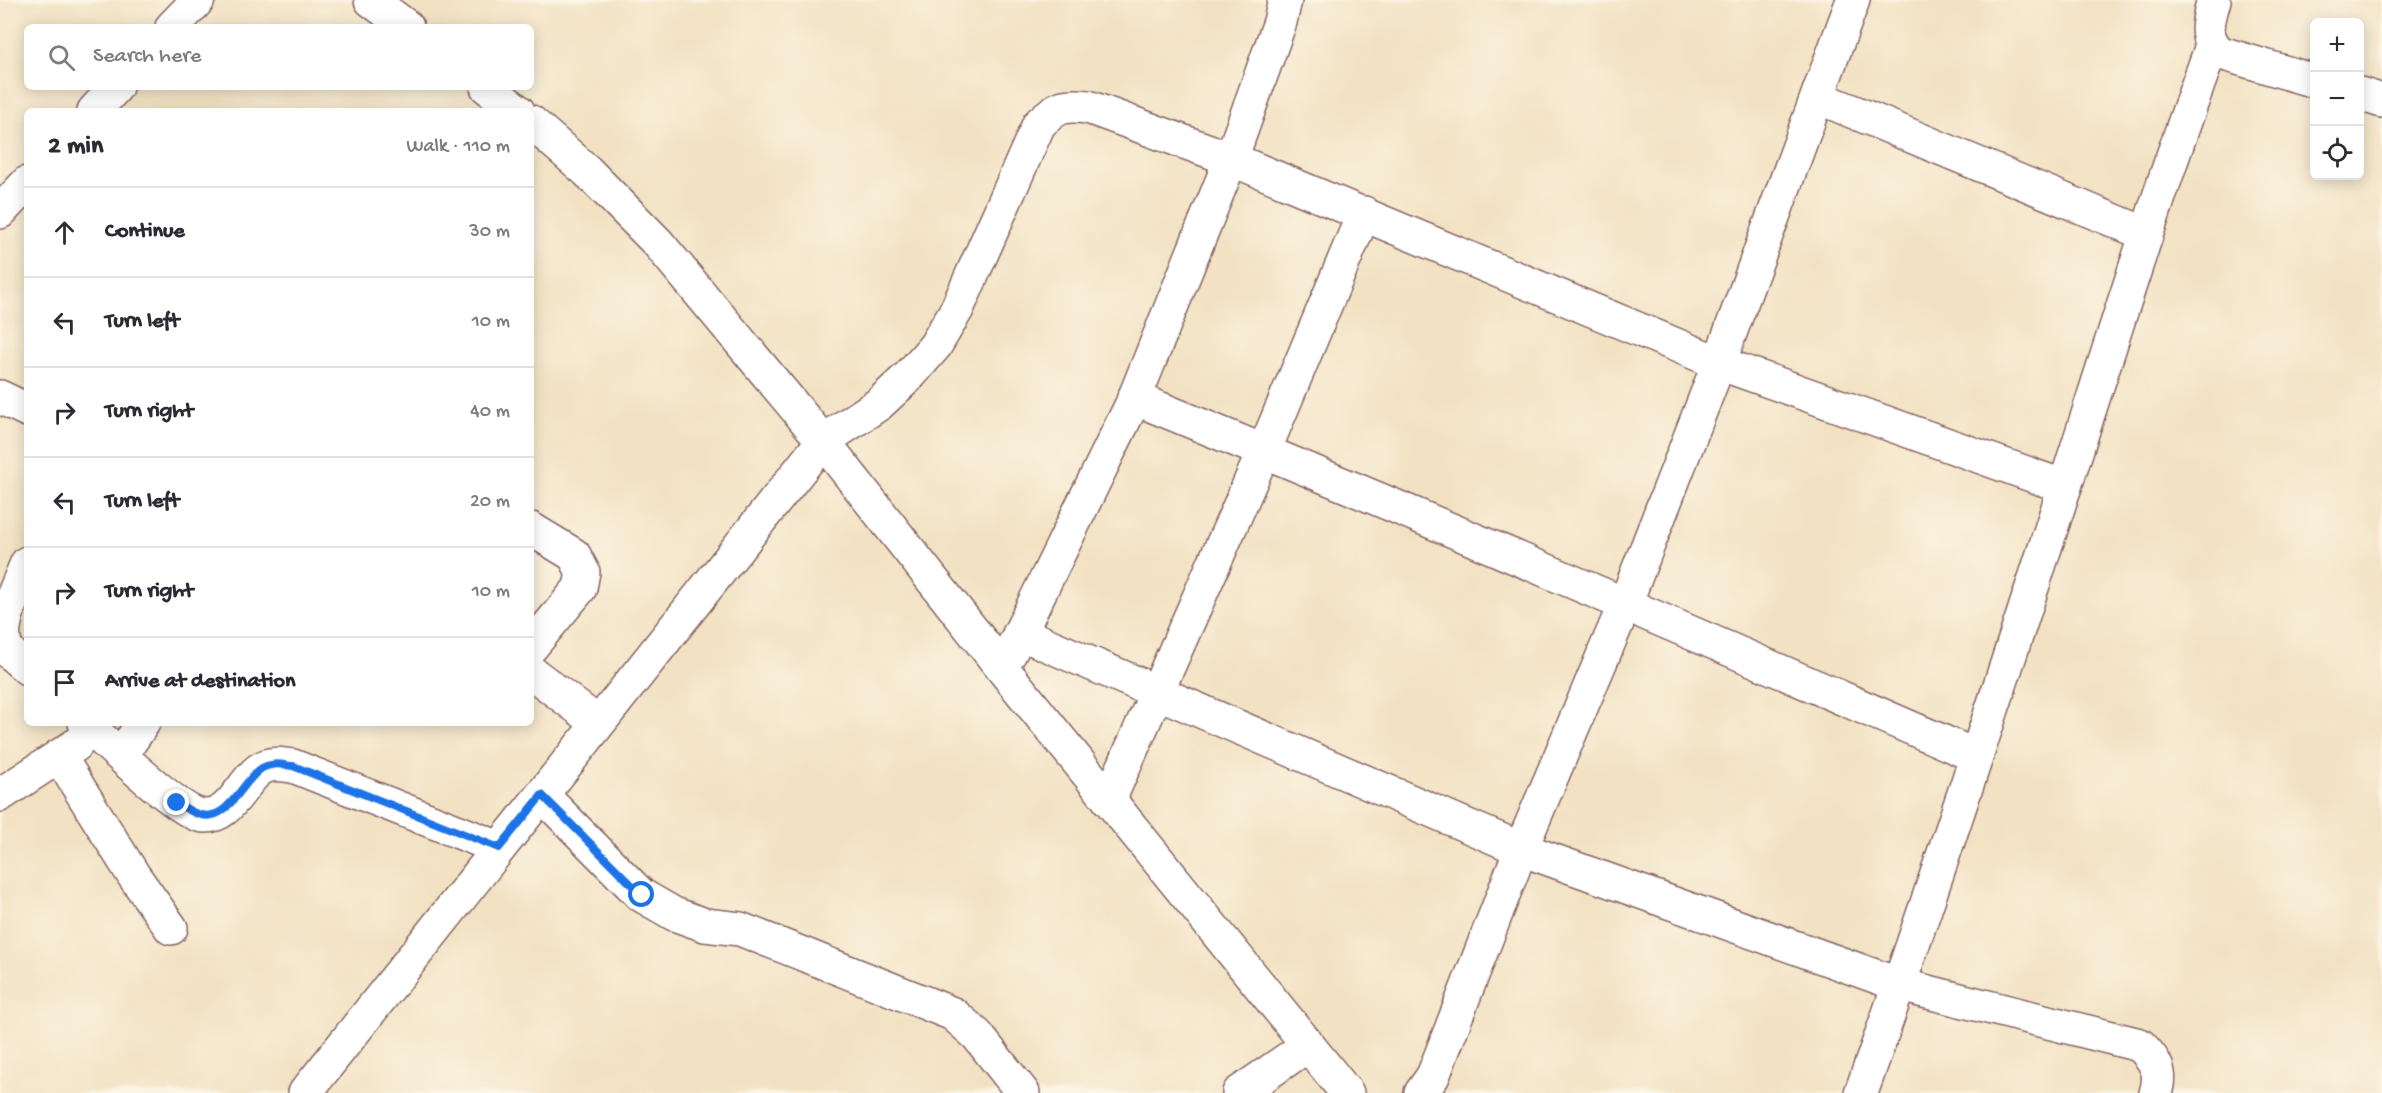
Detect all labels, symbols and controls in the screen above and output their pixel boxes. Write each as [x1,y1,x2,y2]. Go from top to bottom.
map controls [2310,18,2364,180]
button: + [2310,18,2364,72]
search box [24,24,534,90]
icon: search [45,41,78,74]
text: Search here [93,44,201,70]
button: − [2310,72,2364,126]
button: locate [2310,126,2364,180]
text: 2 min [48,132,103,163]
text: Walk · 110 m [406,136,510,159]
icon: ahead [48,216,81,249]
text: Continue [105,219,185,245]
text: 30 m [469,221,510,244]
icon: left [48,306,81,339]
text: Turn left [105,309,179,335]
text: 10 m [472,311,510,334]
icon: right [48,396,81,429]
text: Turn right [105,399,193,425]
text: 40 m [470,401,510,424]
icon: left [48,486,81,519]
text: Turn left [105,489,179,515]
text: 20 m [470,491,510,514]
icon: right [48,576,81,609]
text: Turn right [105,579,193,605]
text: 10 m [472,581,510,604]
icon: arrive [48,666,81,699]
text: Arrive at destination [105,669,295,695]
route end [163,789,189,815]
route start [628,881,654,907]

